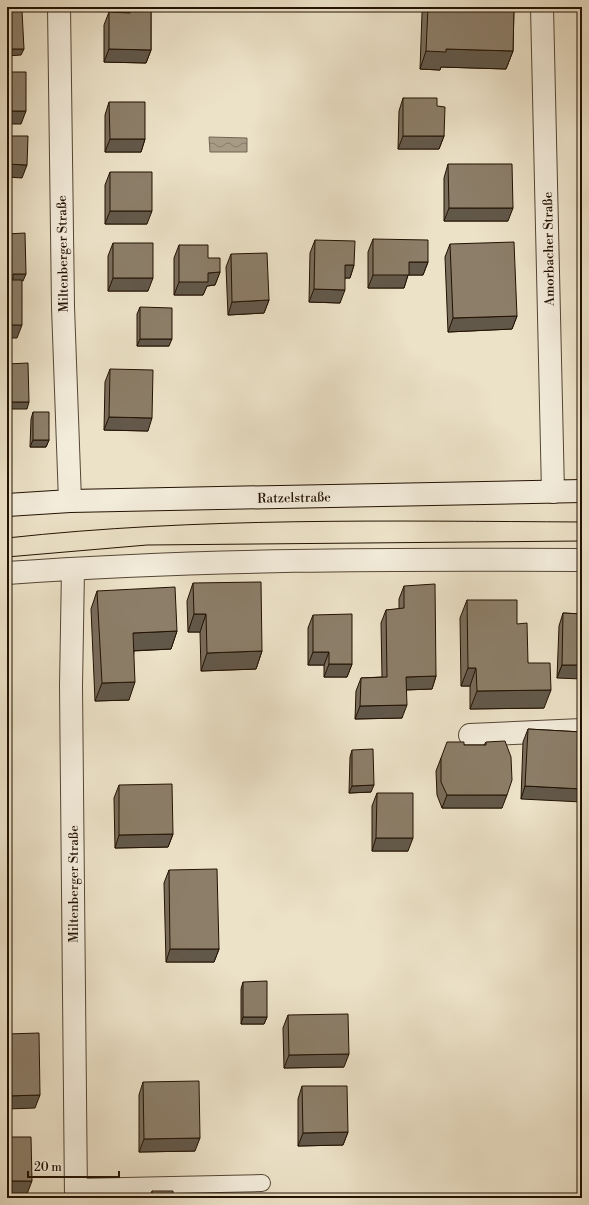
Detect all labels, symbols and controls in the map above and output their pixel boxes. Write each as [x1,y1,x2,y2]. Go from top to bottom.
street label: Amorbacher Straße [540,191,558,307]
street label: Miltenberger Straße [54,195,72,313]
street label: Ratzelstraße [257,489,331,507]
street label: Miltenberger Straße [66,825,82,943]
scale bar [28,1153,119,1179]
text: 20 m [34,1160,62,1175]

